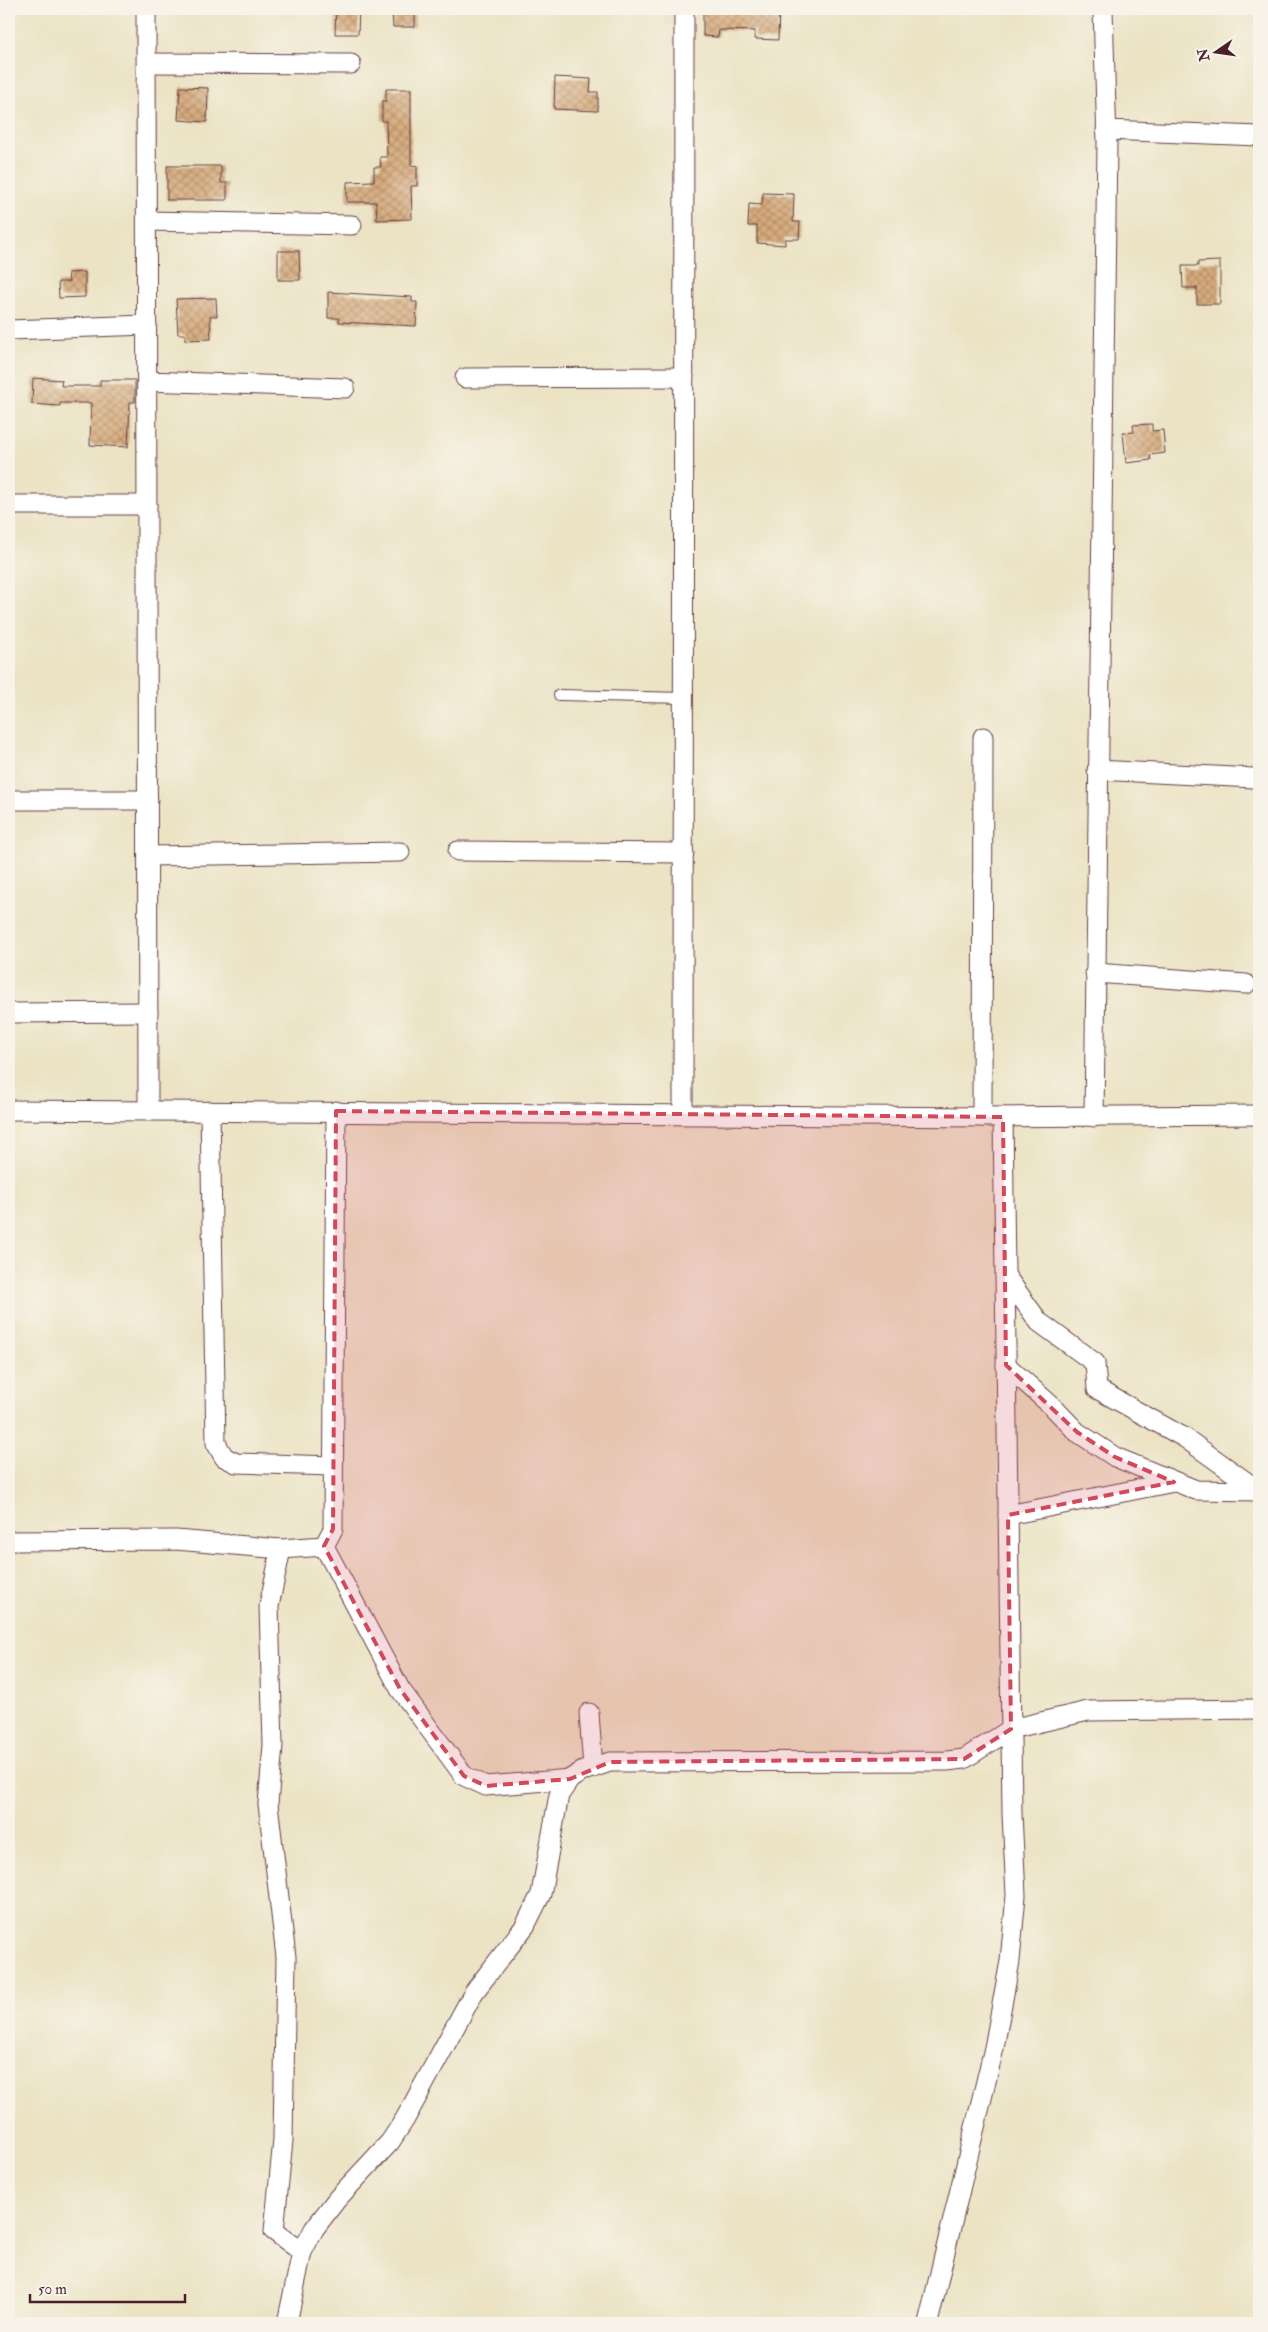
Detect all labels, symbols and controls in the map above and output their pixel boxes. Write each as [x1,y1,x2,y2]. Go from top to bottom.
north arrow [1190,28,1240,78]
text: N [1194,46,1214,64]
scale bar [30,2272,185,2304]
text: 50 m [38,2280,67,2299]

